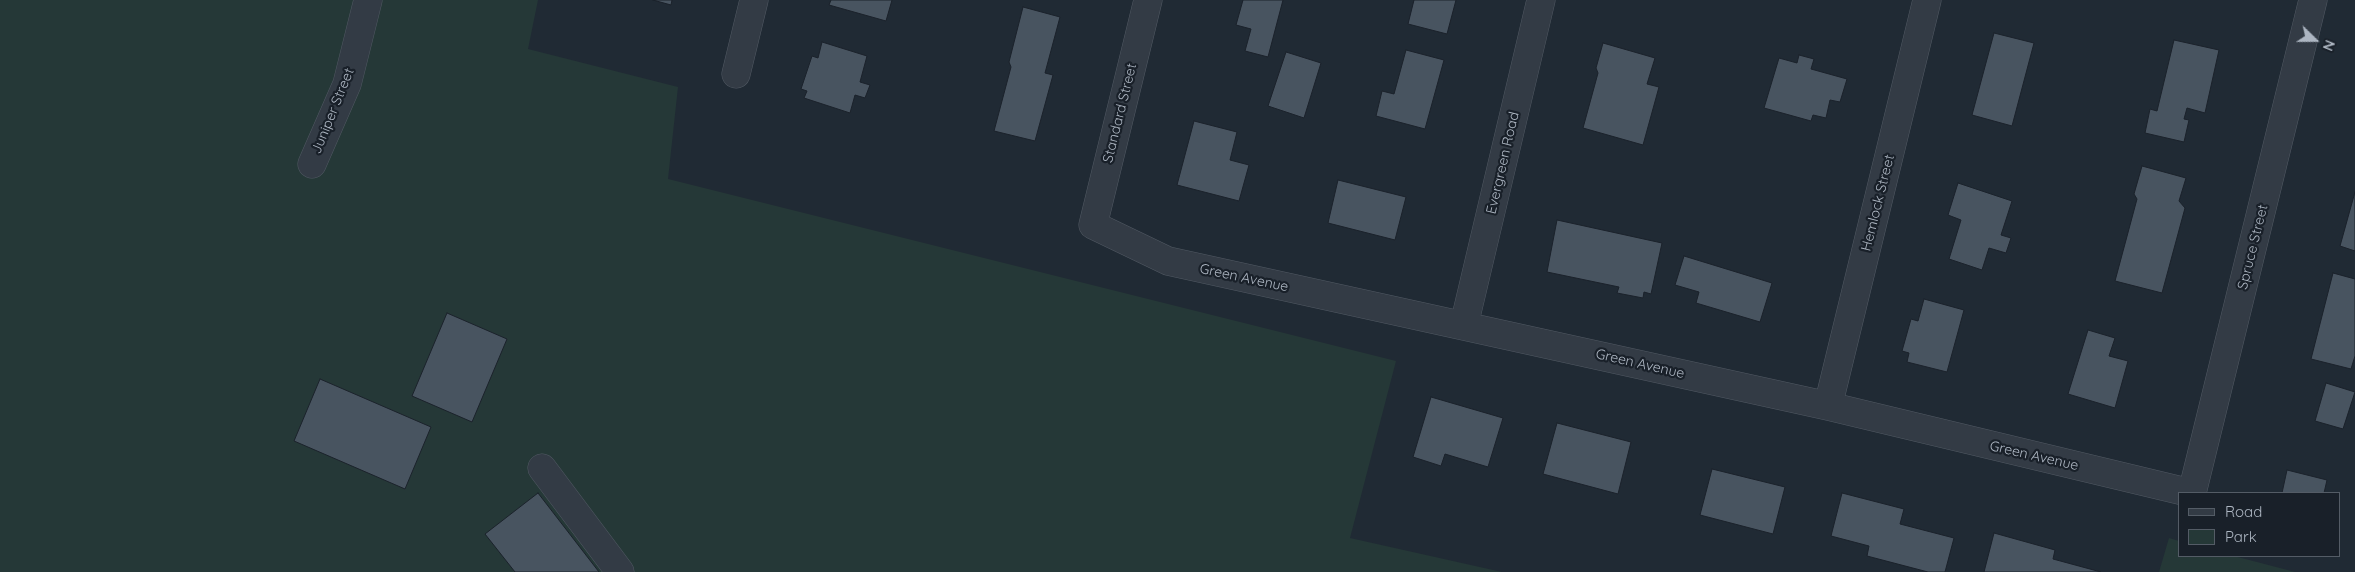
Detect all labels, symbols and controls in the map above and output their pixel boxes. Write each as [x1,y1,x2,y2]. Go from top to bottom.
north arrow [2290,15,2340,65]
text: N [2319,37,2339,54]
street label: Standard Street [1100,62,1140,164]
street label: Juniper Street [308,66,358,156]
street label: Evergreen Road [1483,110,1523,216]
street label: Hemlock Street [1858,153,1898,253]
street label: Spruce Street [2234,203,2272,291]
street label: Green Avenue [1198,260,1290,296]
street label: Green Avenue [1594,346,1686,382]
street label: Green Avenue [1988,438,2080,474]
legend [2178,492,2340,557]
text: Road [2225,502,2262,521]
text: Park [2225,527,2257,546]

